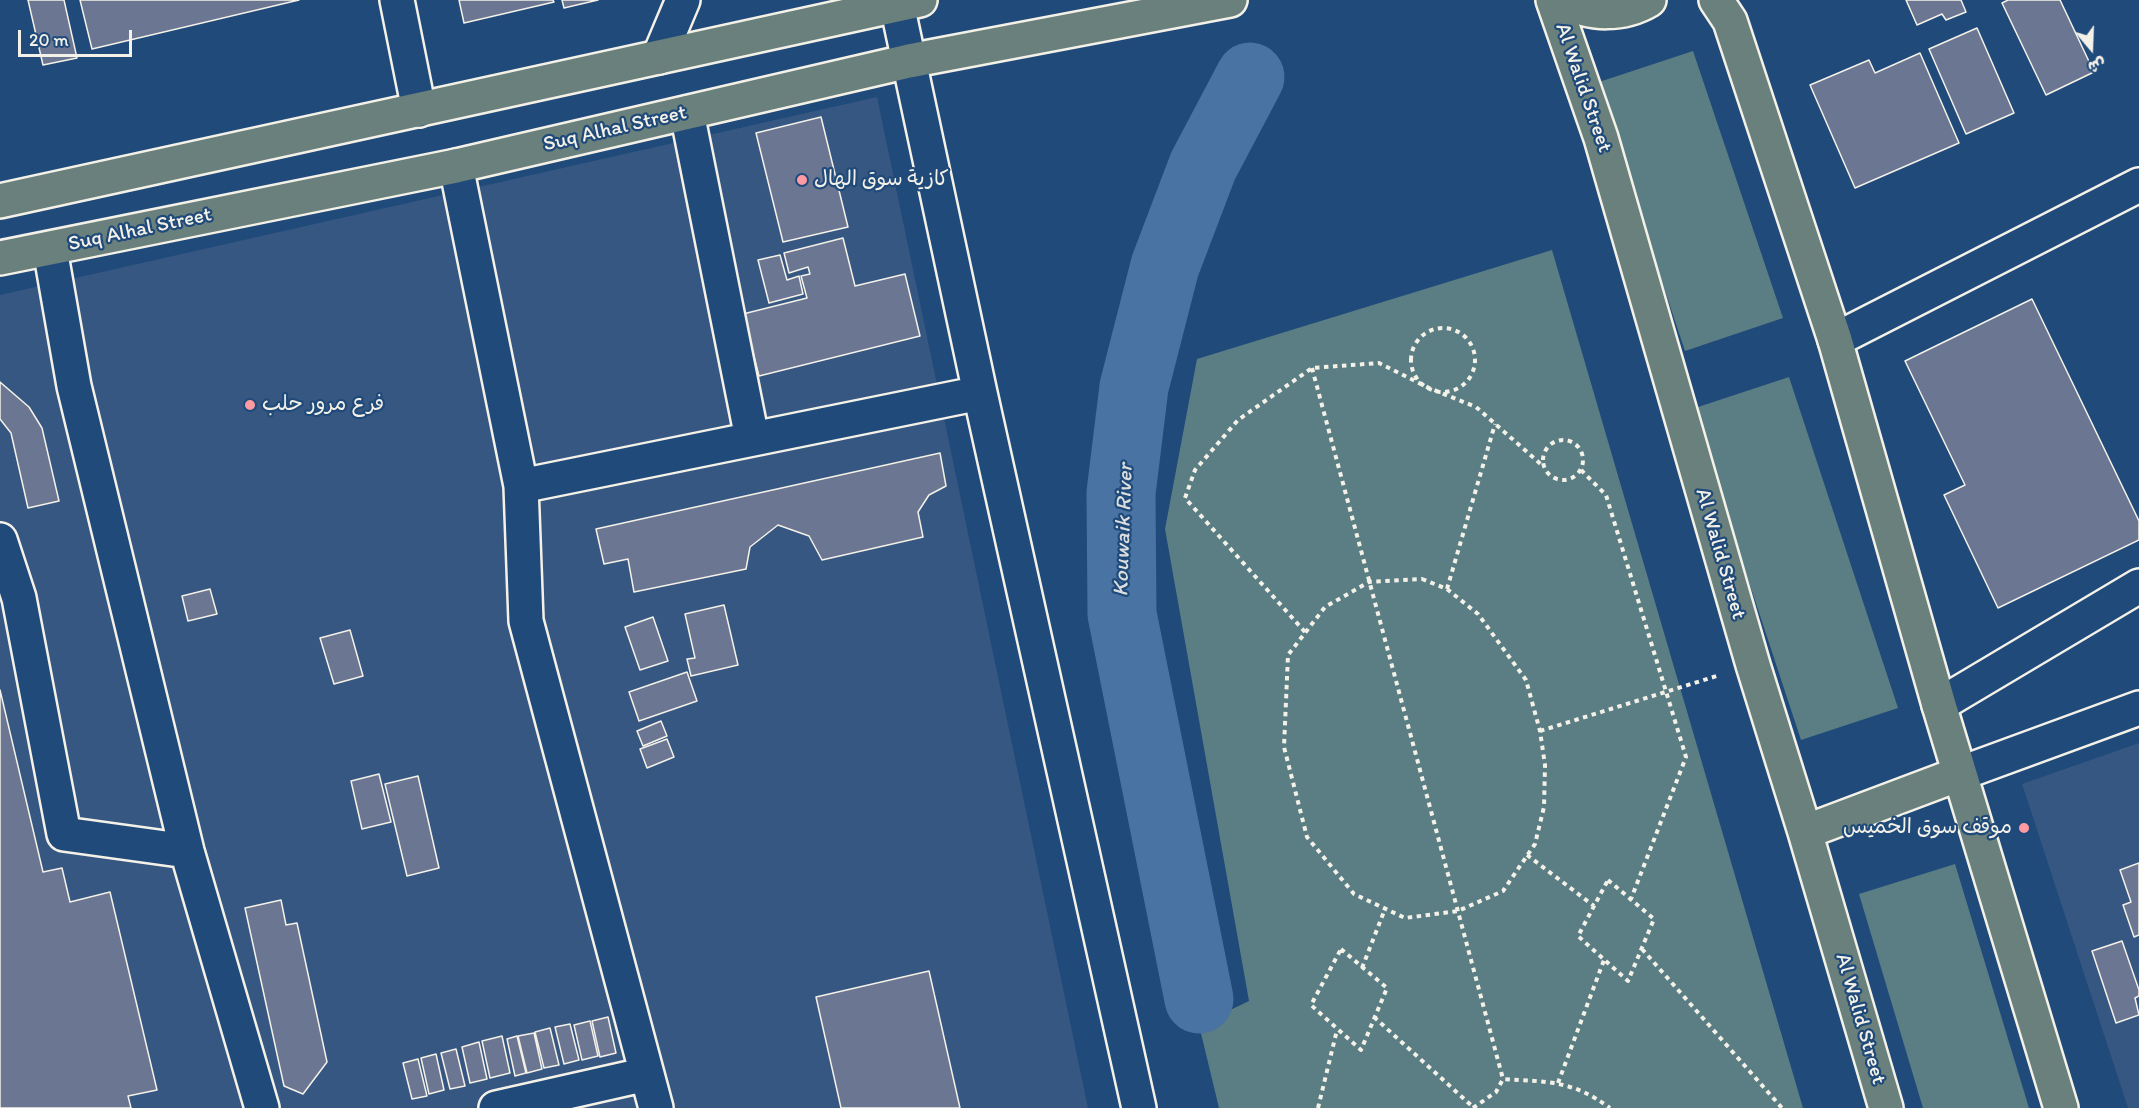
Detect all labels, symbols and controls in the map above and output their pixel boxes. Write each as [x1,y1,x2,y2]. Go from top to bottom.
scale bar [21,18,135,56]
north arrow [2061,18,2121,78]
street label: Al Walid Street [1549,20,1617,156]
text: 20 m [29,29,69,51]
text: ش [2086,54,2108,77]
street label: Suq Alhal Street [541,100,689,158]
place label: كازية سوق الهال [814,167,949,193]
marker: كازية سوق الهال [795,173,809,187]
street label: Suq Alhal Street [66,202,214,258]
place label: فرع مرور حلب [262,392,384,418]
marker: فرع مرور حلب [243,398,257,412]
water label: Kouwaik River [1108,463,1140,597]
street label: Al Walid Street [1689,486,1751,622]
place label: موقف سوق الخميس [1843,815,2012,841]
marker: موقف سوق الخميس [2017,821,2031,835]
street label: Al Walid Street [1829,951,1891,1087]

